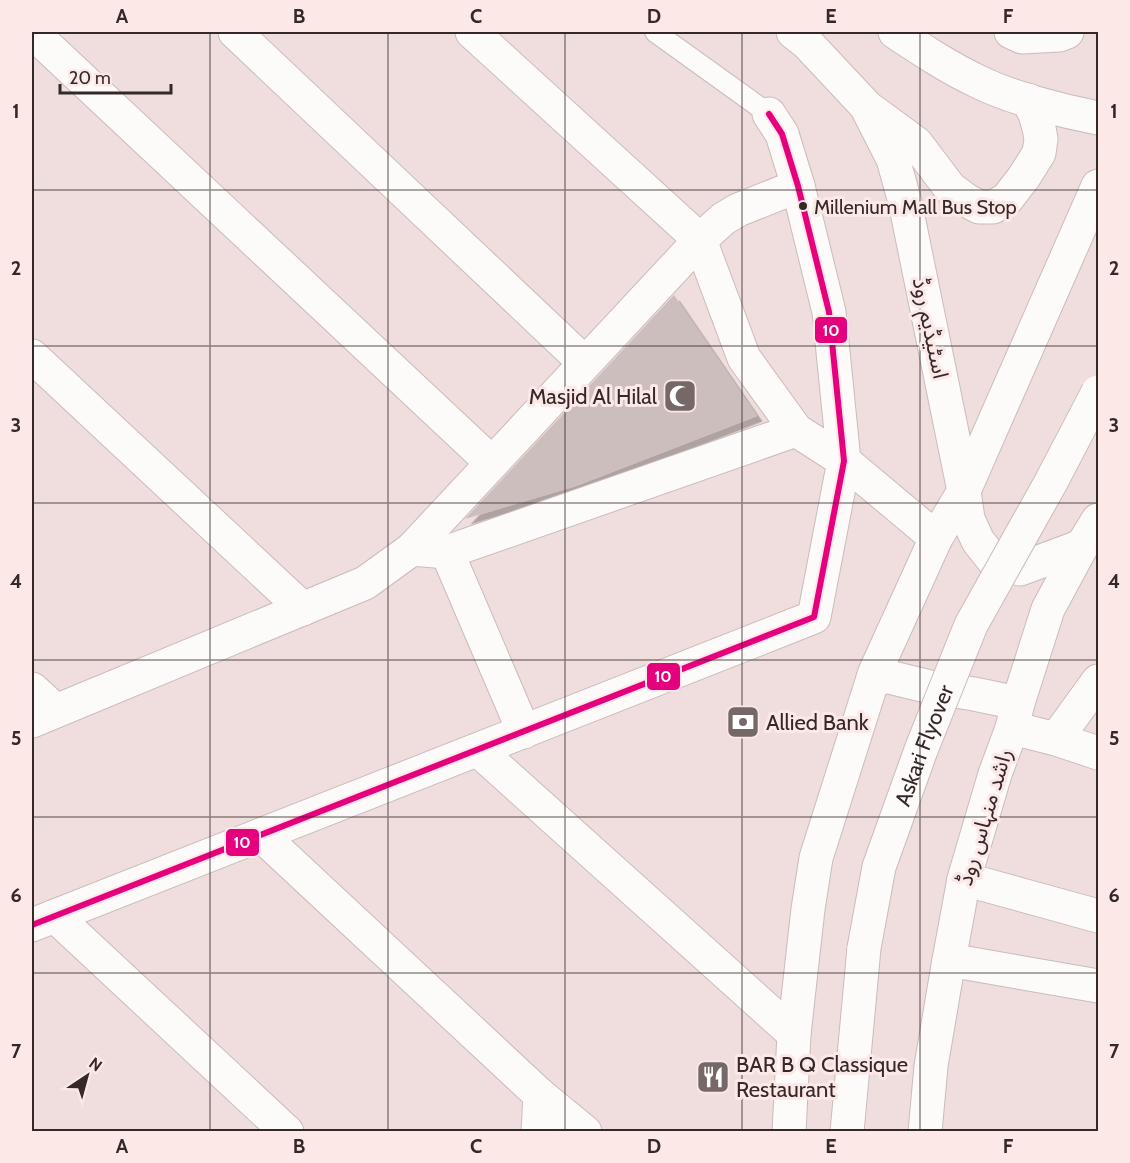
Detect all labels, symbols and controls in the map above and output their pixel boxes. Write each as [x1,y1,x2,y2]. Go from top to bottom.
text: A [116,4,129,28]
text: B [293,4,305,28]
text: C [470,4,482,28]
text: D [647,4,661,28]
text: E [825,4,837,28]
text: F [1003,4,1014,28]
scale bar [60,57,171,95]
text: 20 m [69,67,111,89]
text: 1 [12,99,20,123]
text: 1 [1110,99,1118,123]
place label: Millenium Mall Bus Stop [814,195,1017,219]
marker: Millenium Mall Bus Stop [797,200,809,212]
text: 2 [11,256,21,280]
text: 2 [1109,256,1119,280]
street label: اسٹیڈیم روڈ [904,275,954,382]
line badge: 10 [814,316,848,344]
text: 10 [822,321,840,340]
mosque icon: Masjid Al Hilal [662,378,698,414]
place label: Masjid Al Hilal [529,383,658,410]
text: 3 [11,413,21,437]
text: 3 [1109,413,1119,437]
text: 4 [10,569,22,593]
text: 4 [1108,569,1120,593]
line badge: 10 [646,662,681,691]
text: 10 [654,667,672,686]
street label: Askari Flyover [889,681,960,810]
bank icon: Allied Bank [725,704,761,740]
place label: Allied Bank [766,709,869,736]
text: 5 [11,726,21,750]
text: 5 [1109,726,1119,750]
street label: راشد منہاس روڈ [951,745,1018,889]
line badge: 10 [225,828,260,857]
text: 10 [233,833,251,852]
text: 6 [10,883,22,907]
text: 6 [1108,883,1120,907]
text: 7 [11,1039,22,1063]
text: 7 [1109,1039,1120,1063]
north arrow [57,1046,117,1106]
place label: BAR B Q Classique Restaurant [736,1051,908,1103]
text: N [85,1053,106,1075]
restaurant icon: BAR B Q Classique Restaurant [695,1059,731,1095]
text: A [116,1134,129,1158]
text: B [293,1134,305,1158]
text: C [470,1134,482,1158]
text: D [647,1134,661,1158]
text: E [825,1134,837,1158]
text: F [1003,1134,1014,1158]

